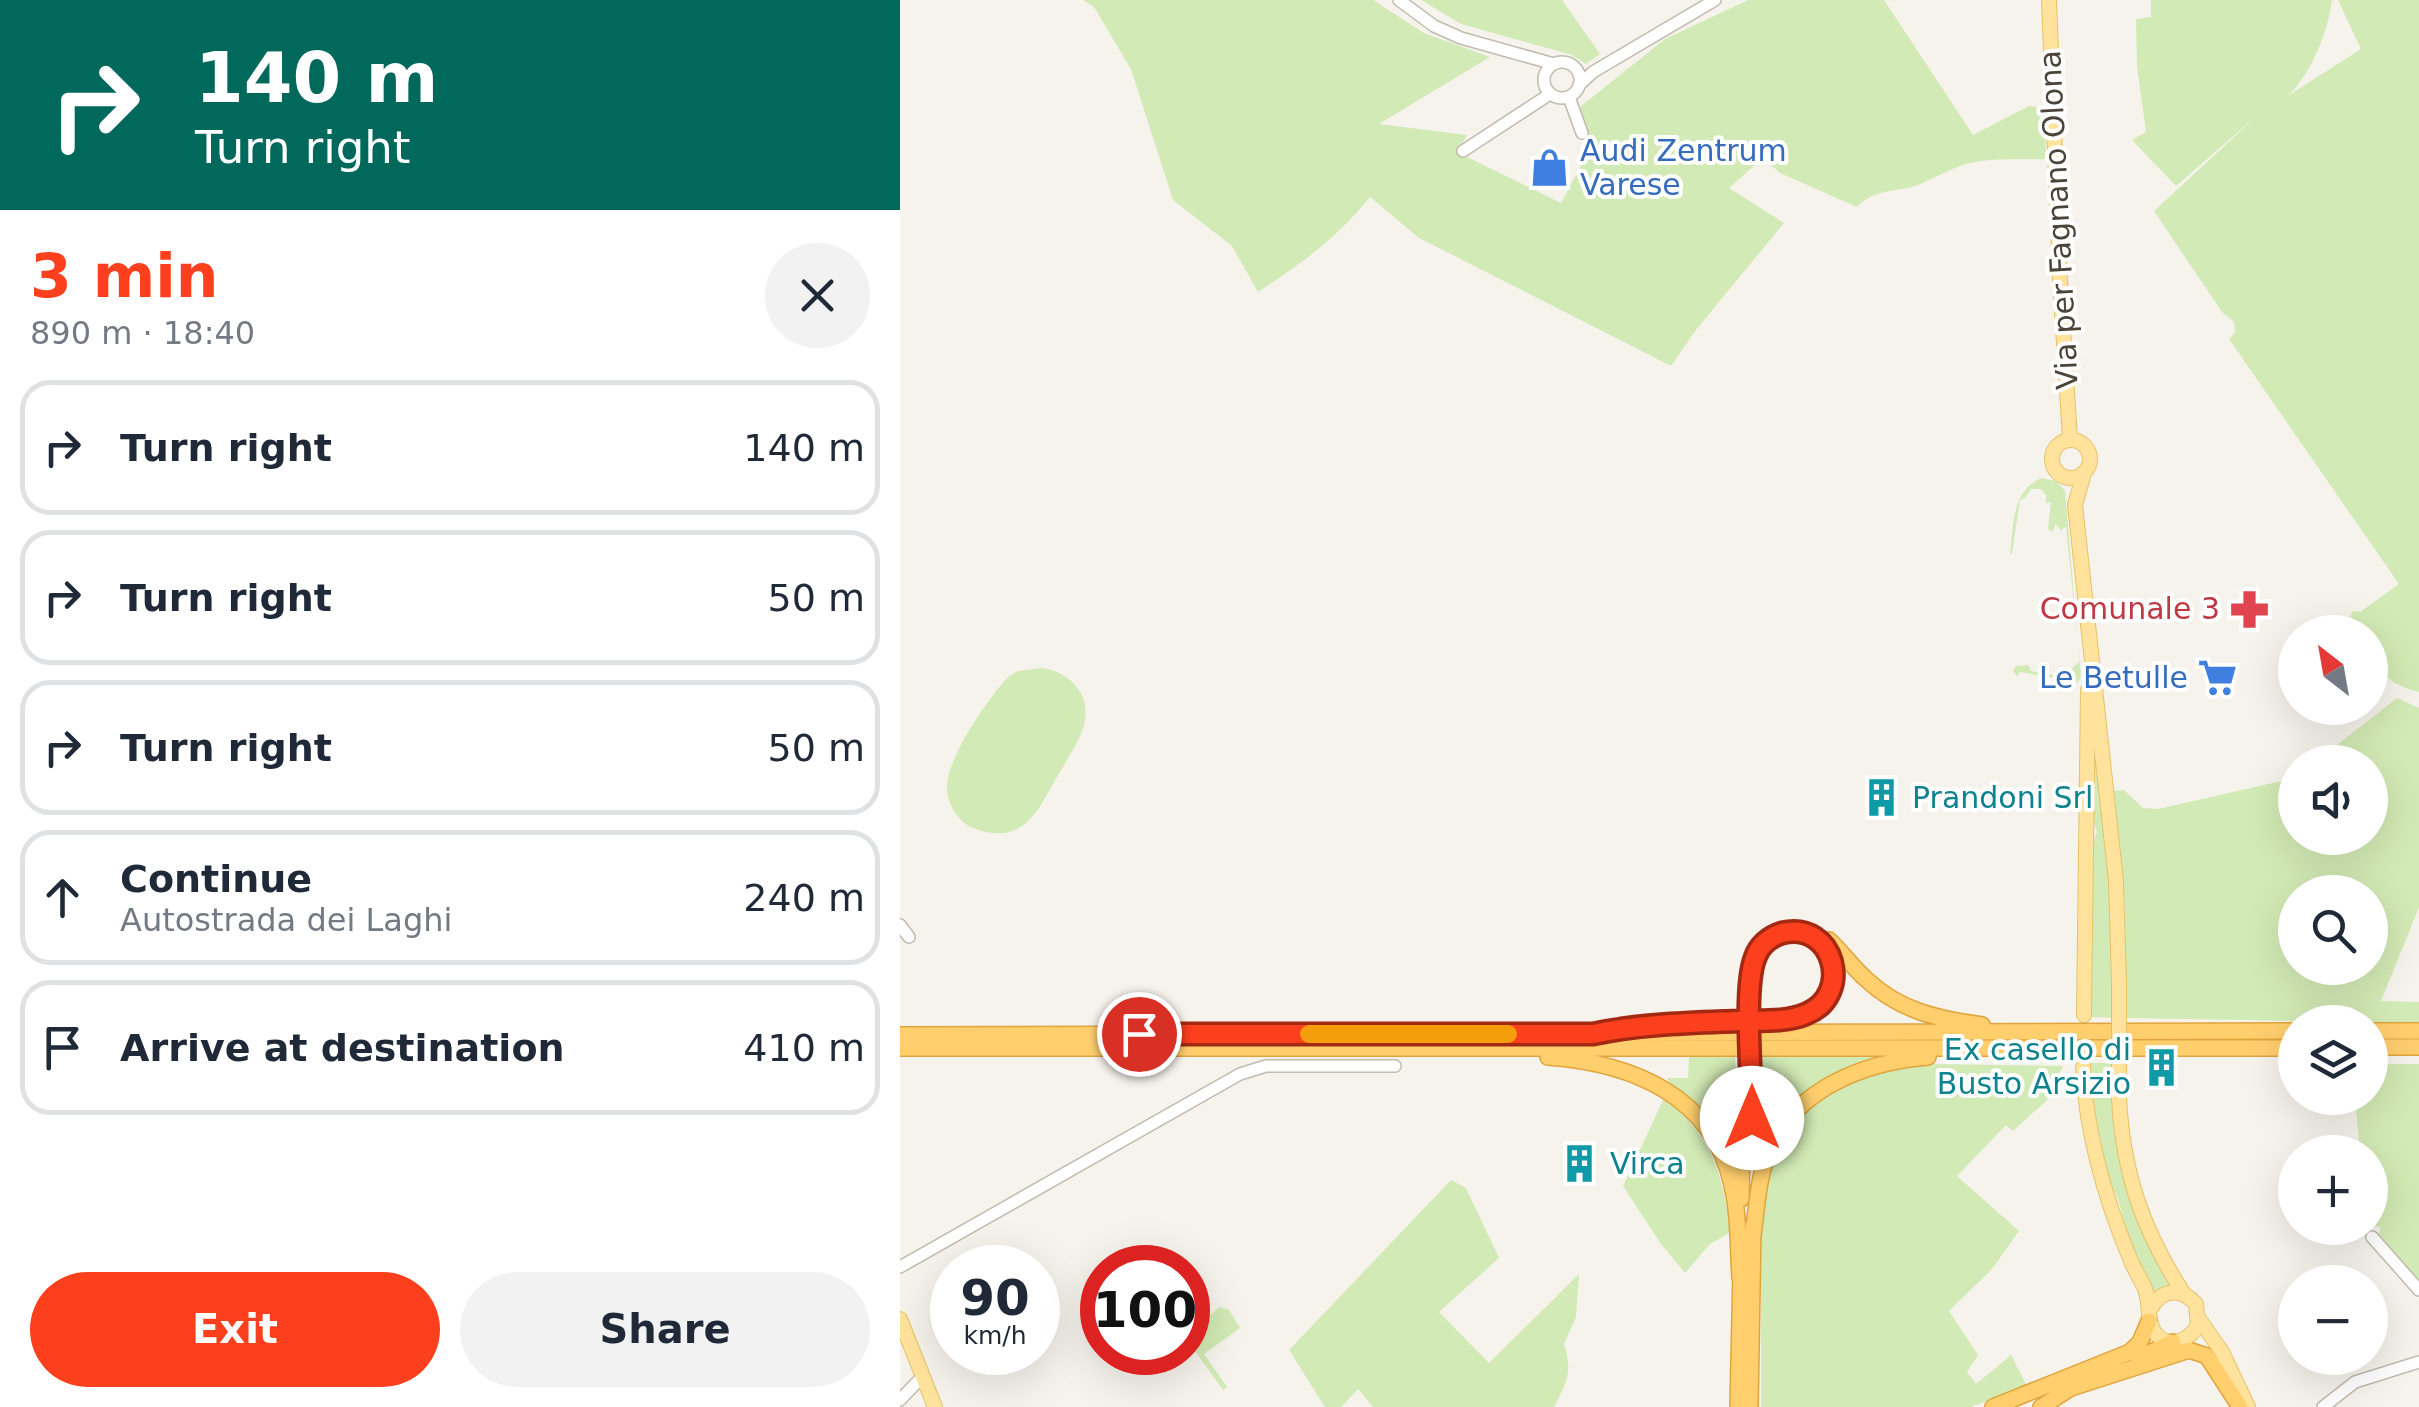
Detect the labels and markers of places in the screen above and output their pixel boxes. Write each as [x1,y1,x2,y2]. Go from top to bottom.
place label: Audi Zentrum Varese [1580,133,1787,202]
shop icon: Audi Zentrum Varese [1529,147,1571,189]
pharmacy icon: Comunale 3 [2229,588,2271,630]
place label: Comunale 3 [2040,591,2220,626]
supermarket icon: Le Betulle [2197,657,2239,699]
place label: Le Betulle [2039,660,2188,695]
building icon: Prandoni Srl [1861,777,1903,819]
place label: Prandoni Srl [1912,780,2093,815]
pin [1097,992,1182,1077]
place label: Ex casello di Busto Arsizio [1937,1032,2131,1101]
building icon: Ex casello di Busto Arsizio [2140,1046,2182,1088]
building icon: Virca [1559,1143,1601,1185]
place label: Virca [1610,1146,1685,1181]

